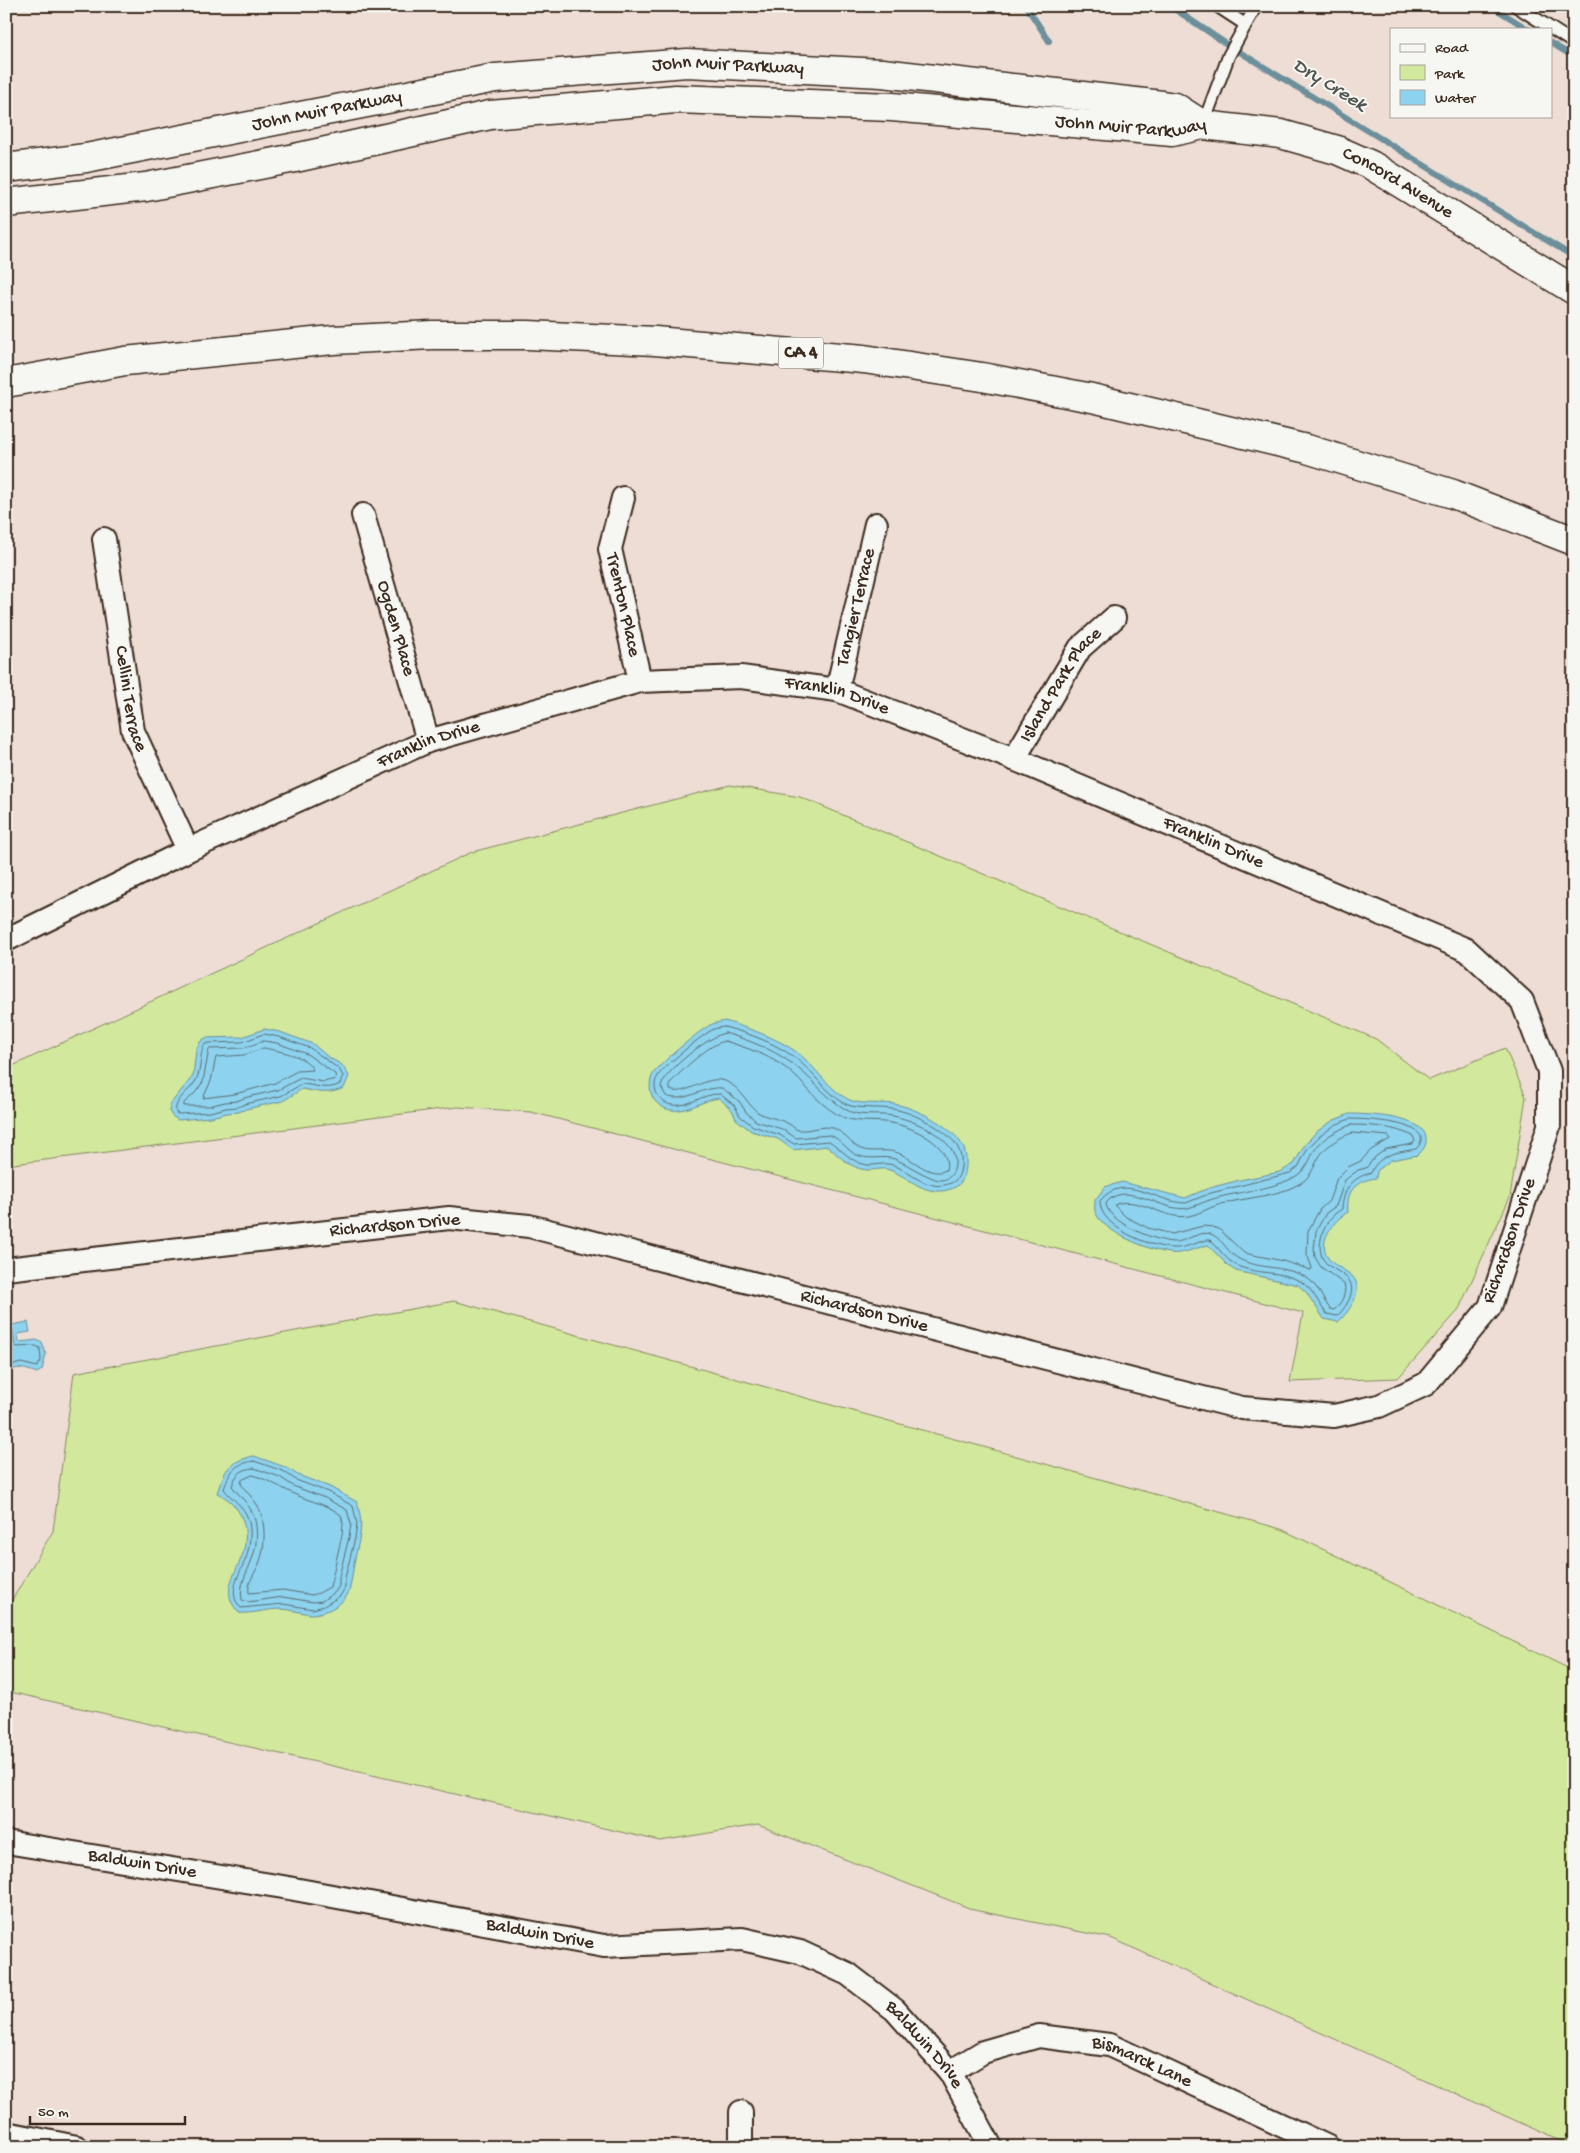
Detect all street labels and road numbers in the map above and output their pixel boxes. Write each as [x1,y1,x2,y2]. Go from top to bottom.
street label: John Muir Parkway [651,51,805,81]
street label: John Muir Parkway [250,85,404,137]
street label: John Muir Parkway [1054,110,1209,144]
street label: Concord Avenue [1338,142,1458,224]
road number: CA 4 [778,338,824,368]
street label: Tangier Terrace [831,546,881,669]
street label: Trenton Place [600,550,646,659]
street label: Ogden Place [371,578,420,679]
street label: Island Park Place [1015,622,1107,747]
street label: Cellini Terrace [109,644,153,756]
street label: Franklin Drive [782,671,893,721]
street label: Franklin Drive [373,715,483,774]
street label: Franklin Drive [1158,811,1267,875]
street label: Richardson Drive [1478,1175,1542,1307]
street label: Richardson Drive [329,1209,461,1243]
street label: Richardson Drive [798,1285,930,1339]
street label: Baldwin Drive [85,1844,198,1884]
street label: Baldwin Drive [483,1913,596,1955]
street label: Baldwin Drive [880,1995,968,2093]
street label: Bismarck Lane [1090,2031,1196,2094]

